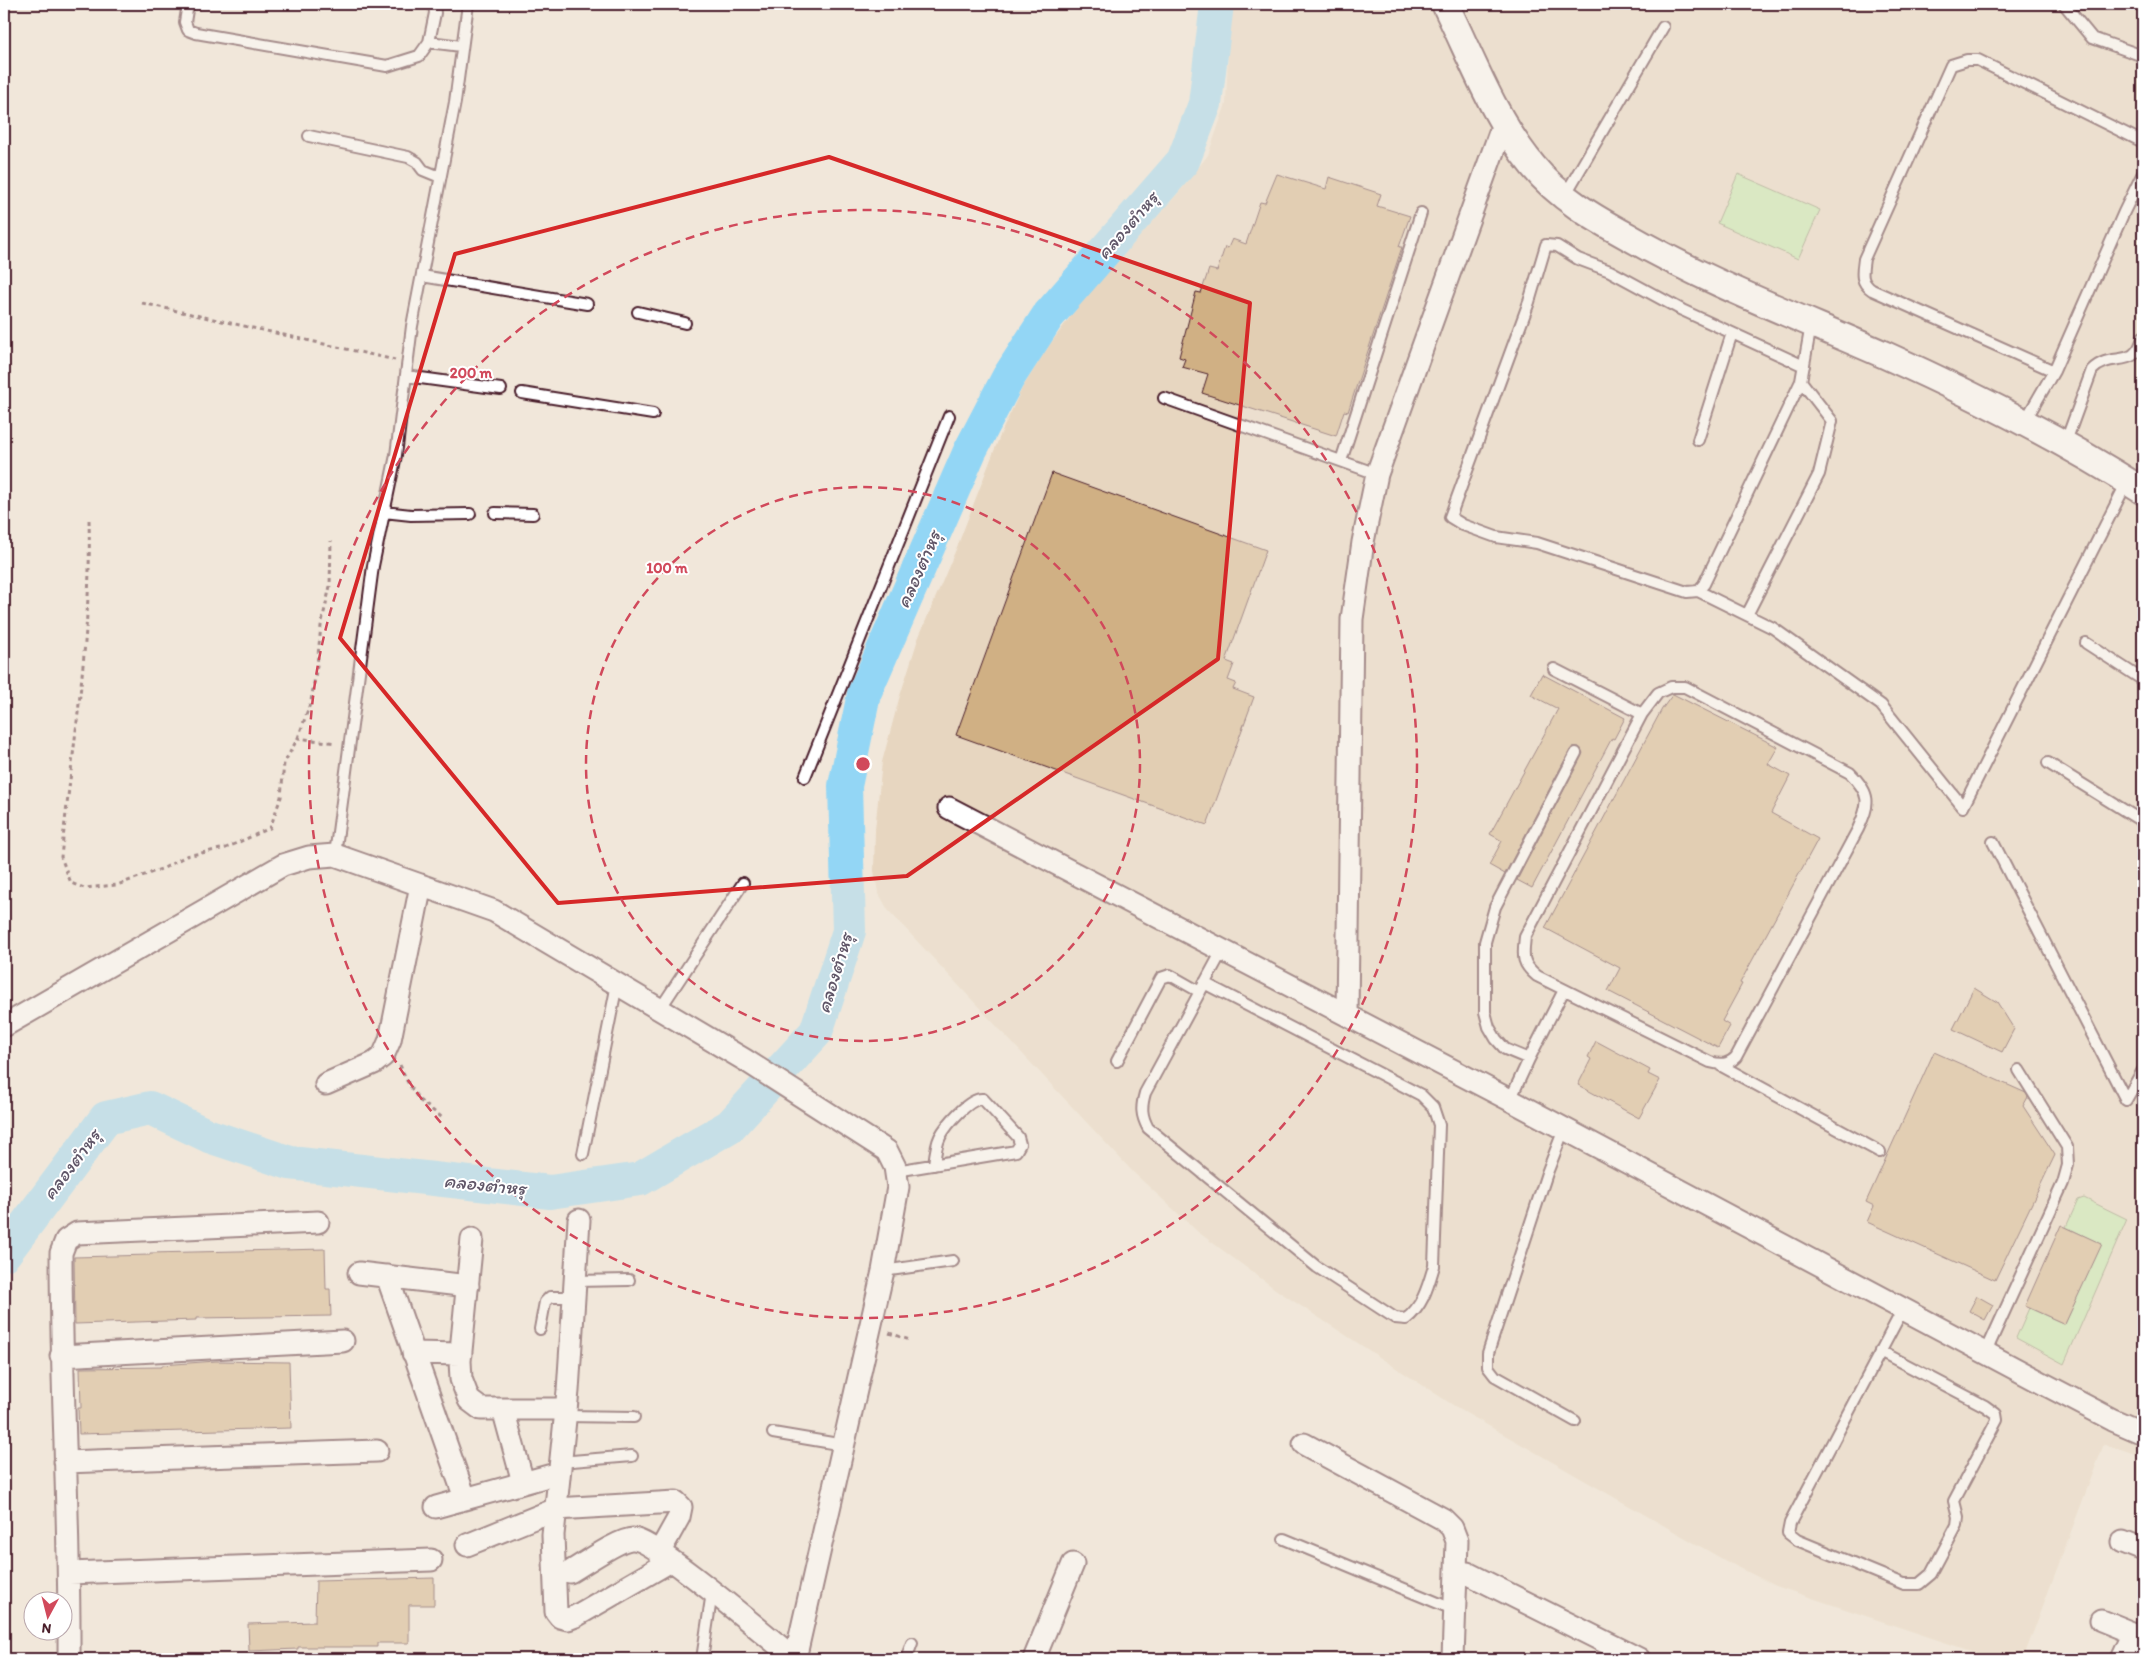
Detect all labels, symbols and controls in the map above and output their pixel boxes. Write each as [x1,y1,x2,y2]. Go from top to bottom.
water label: คลองตำหรุ [1092,185,1165,265]
text: 200 m [450,364,493,382]
water label: คลองตำหรุ [891,525,948,612]
text: 100 m [646,559,688,577]
centre of rings [854,755,872,773]
water label: คลองตำหรุ [811,928,859,1016]
water label: คลองตำหรุ [37,1123,108,1205]
water label: คลองตำหรุ [443,1169,529,1201]
north arrow [22,1590,72,1640]
text: N [41,1619,52,1637]

